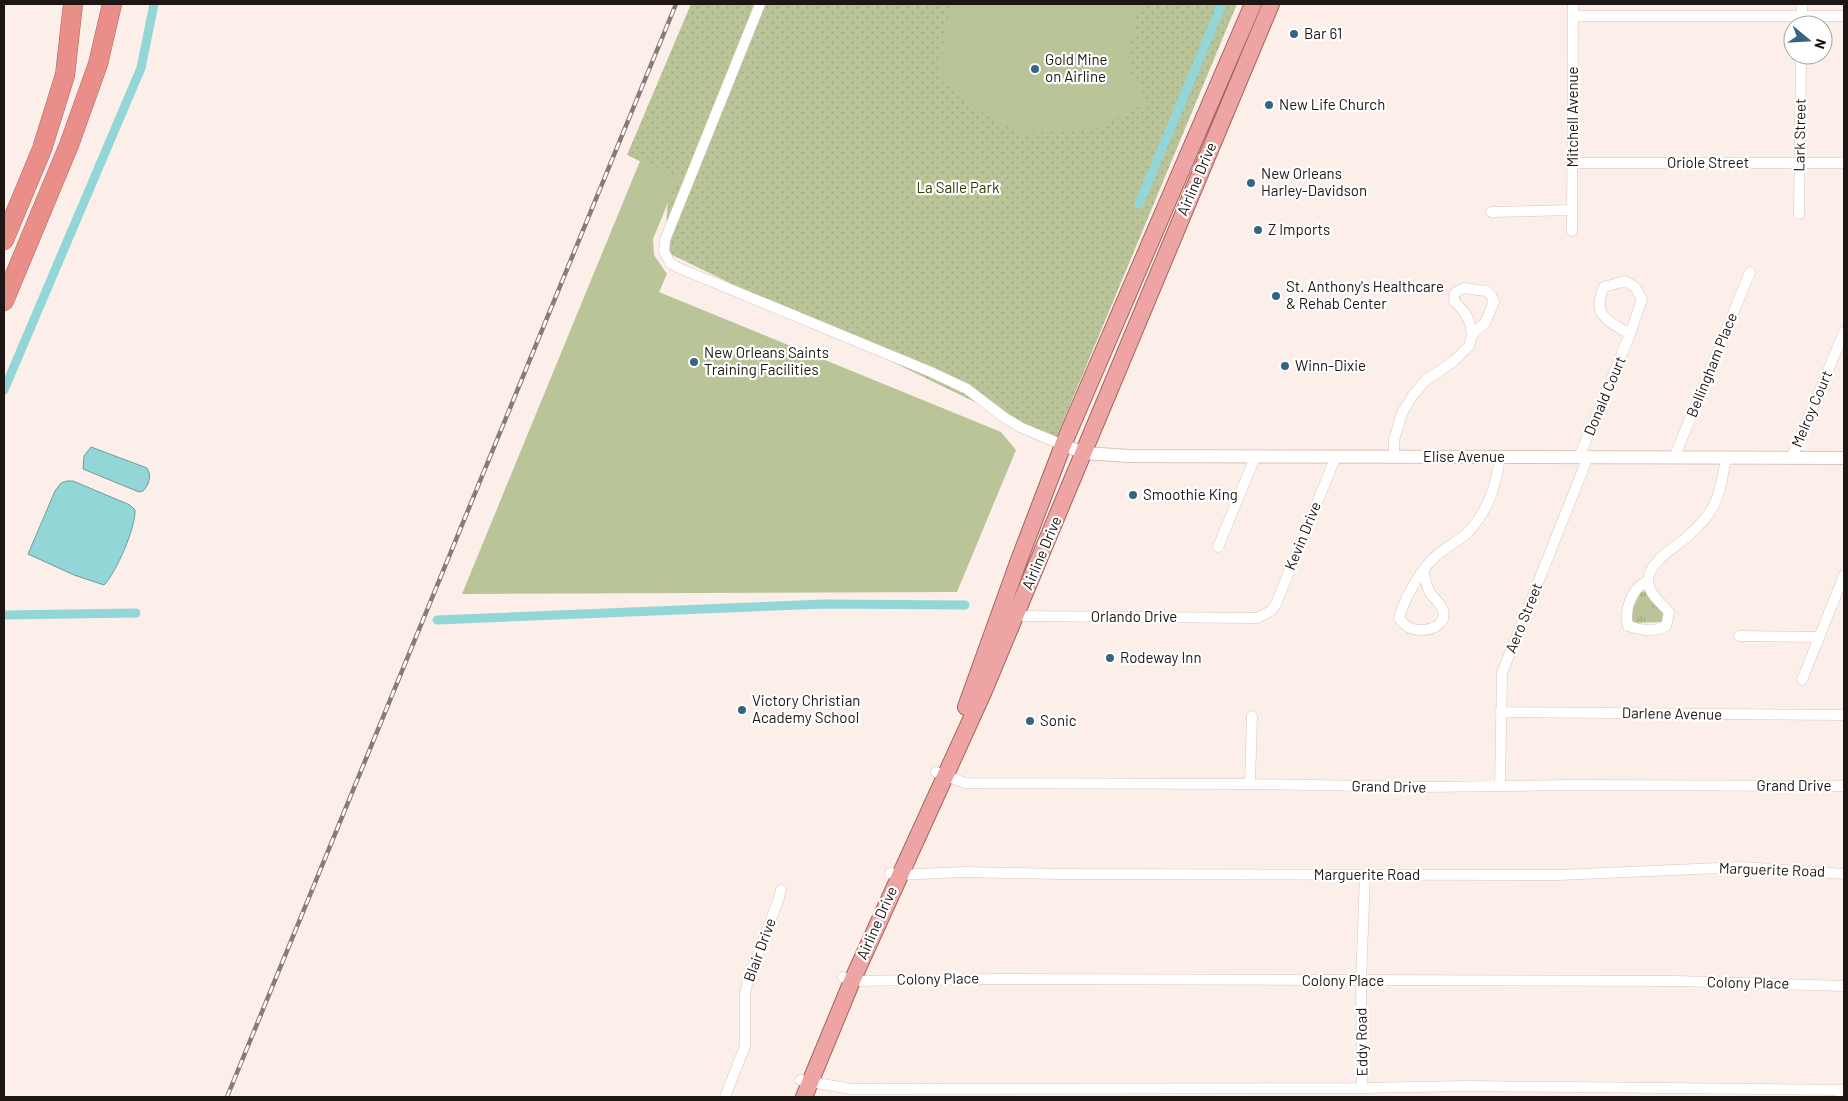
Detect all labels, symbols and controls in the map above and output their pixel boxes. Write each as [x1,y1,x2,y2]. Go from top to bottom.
north arrow [1783,15,1833,65]
place label: Bar 61 [1304,24,1342,42]
marker: Bar 61 [1288,28,1300,40]
text: N [1811,37,1830,51]
place label: Gold Mine on Airline [1045,50,1108,85]
marker: Gold Mine on Airline [1029,63,1041,75]
street label: Mitchell Avenue [1563,66,1581,168]
place label: New Life Church [1279,95,1385,113]
street label: Lark Street [1789,98,1809,172]
marker: New Life Church [1263,99,1275,111]
street label: Airline Drive [1173,139,1220,218]
street label: Oriole Street [1667,153,1749,171]
place label: New Orleans Harley-Davidson [1261,164,1367,199]
marker: New Orleans Harley-Davidson [1245,177,1257,189]
park label: La Salle Park [917,178,1000,196]
place label: Z Imports [1268,220,1330,238]
marker: Z Imports [1252,224,1264,236]
place label: St. Anthony's Healthcare & Rehab Center [1286,277,1444,312]
marker: St. Anthony's Healthcare & Rehab Center [1270,290,1282,302]
street label: Bellingham Place [1682,310,1740,420]
place label: New Orleans Saints Training Facilities [704,343,829,378]
street label: Donald Court [1579,353,1629,438]
marker: New Orleans Saints Training Facilities [688,356,700,368]
place label: Winn-Dixie [1295,356,1366,374]
marker: Winn-Dixie [1279,360,1291,372]
street label: Melroy Court [1787,367,1835,450]
street label: Elise Avenue [1423,447,1505,465]
place label: Smoothie King [1143,485,1238,503]
marker: Smoothie King [1127,489,1139,501]
street label: Kevin Drive [1280,499,1324,572]
street label: Airline Drive [1018,513,1065,592]
street label: Aero Street [1501,580,1545,655]
street label: Orlando Drive [1091,607,1177,625]
place label: Rodeway Inn [1120,648,1202,666]
marker: Rodeway Inn [1104,652,1116,664]
place label: Victory Christian Academy School [752,691,860,726]
street label: Darlene Avenue [1622,703,1722,723]
marker: Victory Christian Academy School [736,704,748,716]
place label: Sonic [1040,711,1077,729]
marker: Sonic [1024,715,1036,727]
street label: Grand Drive [1351,776,1427,796]
street label: Grand Drive [1757,776,1831,794]
street label: Marguerite Road [1719,858,1826,880]
street label: Marguerite Road [1314,865,1420,883]
street label: Airline Drive [852,883,900,962]
street label: Blair Drive [739,915,779,984]
street label: Colony Place [897,968,979,988]
street label: Colony Place [1302,971,1384,989]
street label: Colony Place [1707,972,1789,992]
street label: Eddy Road [1351,1008,1371,1076]

